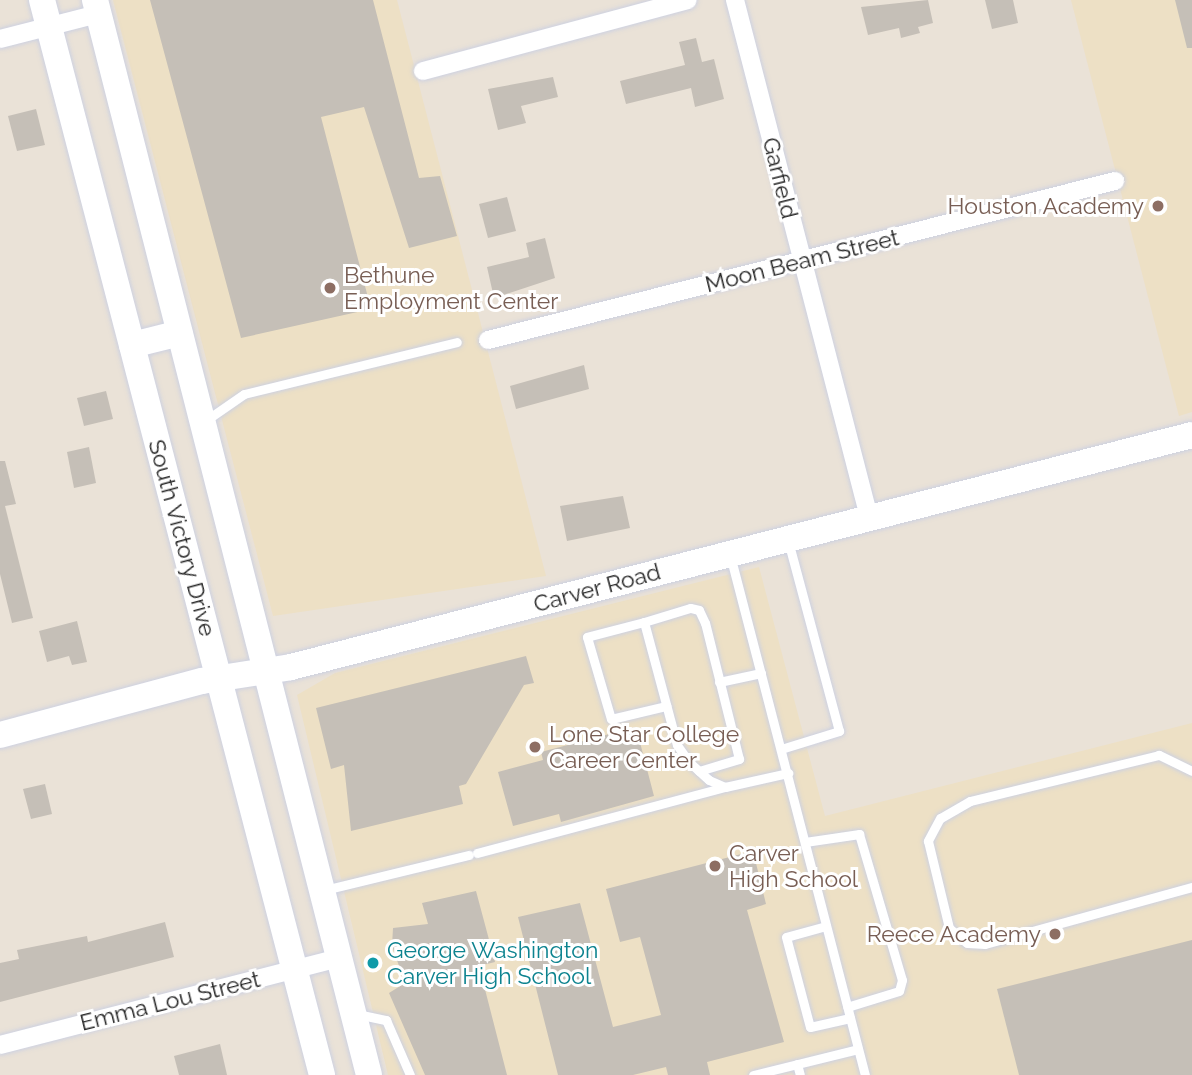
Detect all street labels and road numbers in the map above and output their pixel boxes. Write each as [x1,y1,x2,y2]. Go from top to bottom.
street label: Garfield [757,135,803,221]
street label: Moon Beam Street [702,224,902,298]
street label: South Victory Drive [142,436,222,640]
street label: Carver Road [530,558,664,618]
street label: Emma Lou Street [77,965,263,1037]

